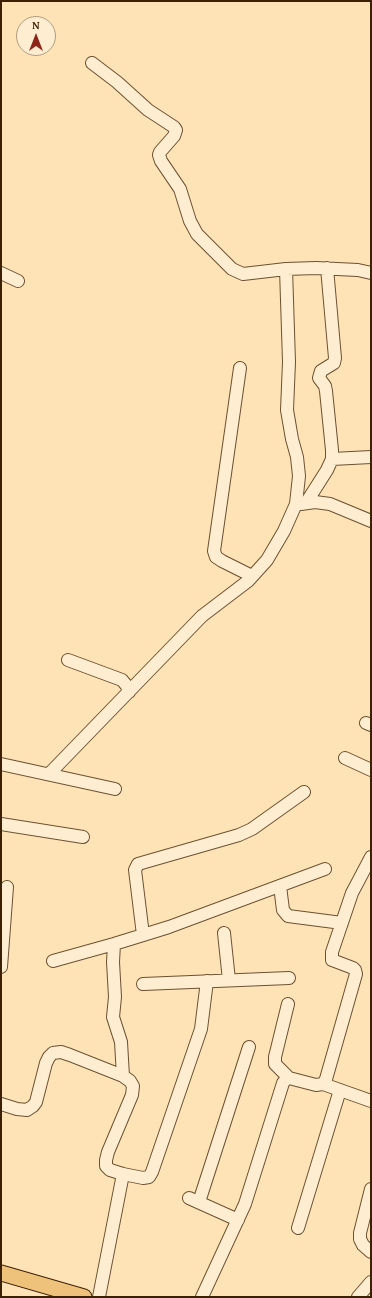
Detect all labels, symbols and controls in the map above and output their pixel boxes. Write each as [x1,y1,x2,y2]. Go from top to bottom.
north arrow [16,16,56,56]
text: N [32,17,40,33]

